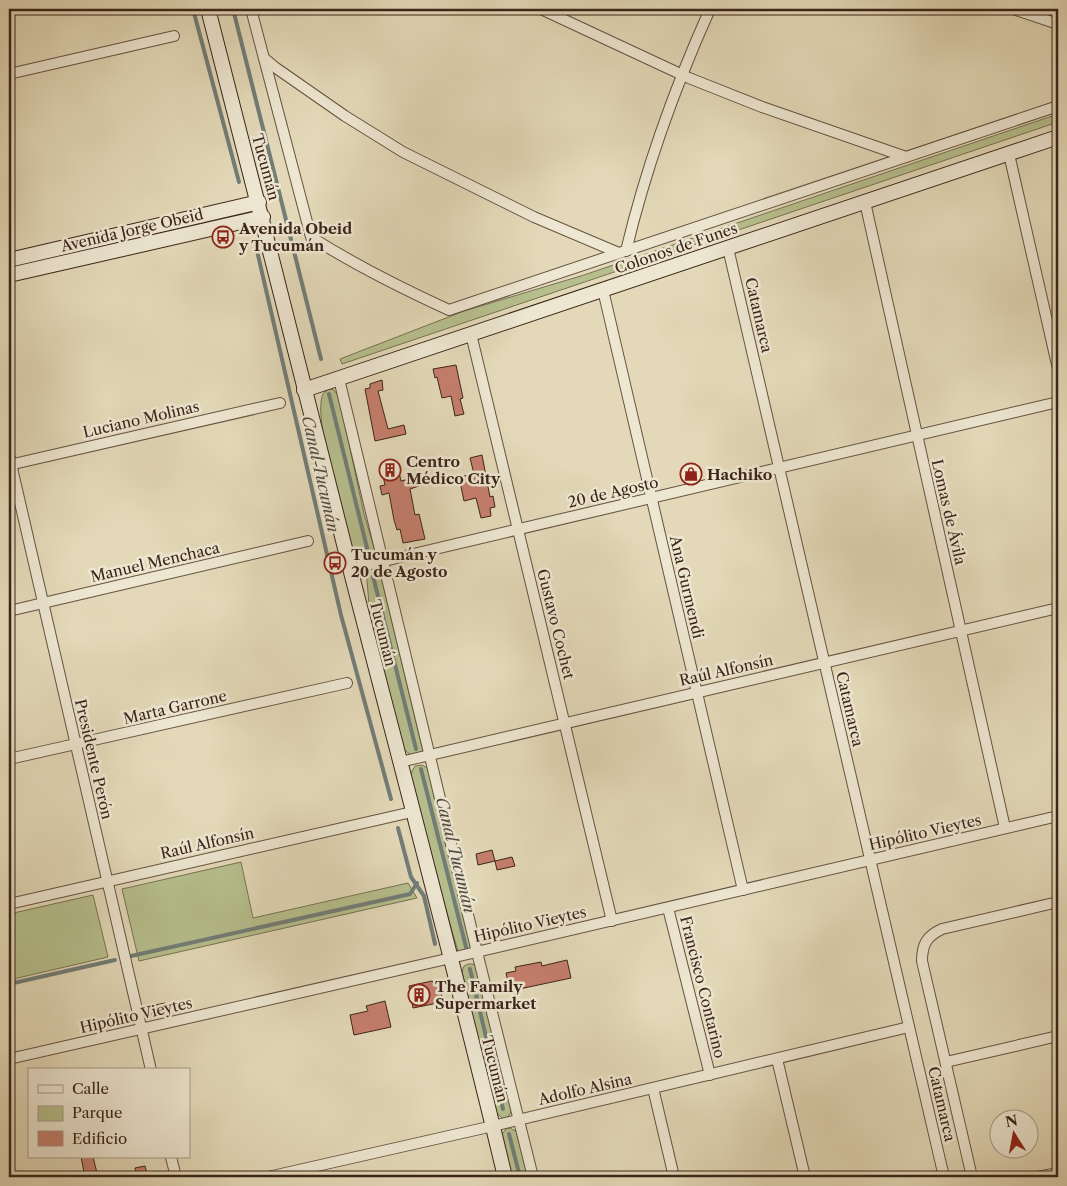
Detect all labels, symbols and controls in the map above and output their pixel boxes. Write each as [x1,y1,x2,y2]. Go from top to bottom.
street label: Tucumán [248,132,284,203]
street label: Avenida Jorge Obeid [58,204,205,256]
street label: Colonos de Funes [612,218,740,278]
place label: Avenida Obeid y Tucumán [238,219,352,255]
bus stop icon: Avenida Obeid y Tucumán [211,225,235,249]
street label: Catamarca [741,276,777,354]
street label: Luciano Molinas [81,396,201,442]
water label: Canal Tucumán [298,414,344,534]
place label: Centro Médico City [406,452,501,488]
street label: Lomas de Ávila [928,457,970,567]
building icon: Centro Médico City [378,458,402,482]
shop icon: Hachiko [679,462,703,486]
place label: Hachiko [707,465,772,484]
street label: 20 de Agosto [566,472,660,512]
street label: Ana Gurmendi [666,533,708,641]
street label: Manuel Menchaca [89,538,222,586]
place label: Tucumán y 20 de Agosto [351,545,447,581]
bus stop icon: Tucumán y 20 de Agosto [323,551,347,575]
street label: Gustavo Cochet [533,567,579,682]
street label: Tucumán [366,598,401,669]
street label: Raúl Alfonsín [677,650,775,690]
street label: Catamarca [832,670,868,748]
street label: Marta Garrone [121,686,229,728]
street label: Presidente Perón [71,697,117,822]
water label: Canal Tucumán [432,795,480,915]
street label: Hipólito Vieytes [867,810,983,854]
street label: Raúl Alfonsín [158,823,256,863]
street label: Hipólito Vieytes [472,902,588,946]
street label: Francisco Contarino [676,914,730,1060]
place label: The Family Supermarket [435,977,536,1013]
building icon: The Family Supermarket [407,983,431,1007]
street label: Hipólito Vieytes [78,993,194,1037]
street label: Tucumán [478,1034,513,1105]
street label: Catamarca [924,1065,960,1143]
legend [28,1068,190,1158]
street label: Adolfo Alsina [535,1069,634,1109]
text: Calle [72,1079,109,1098]
text: Parque [72,1103,122,1122]
north arrow [990,1108,1040,1158]
text: N [1004,1111,1019,1131]
text: Edificio [72,1129,127,1148]

